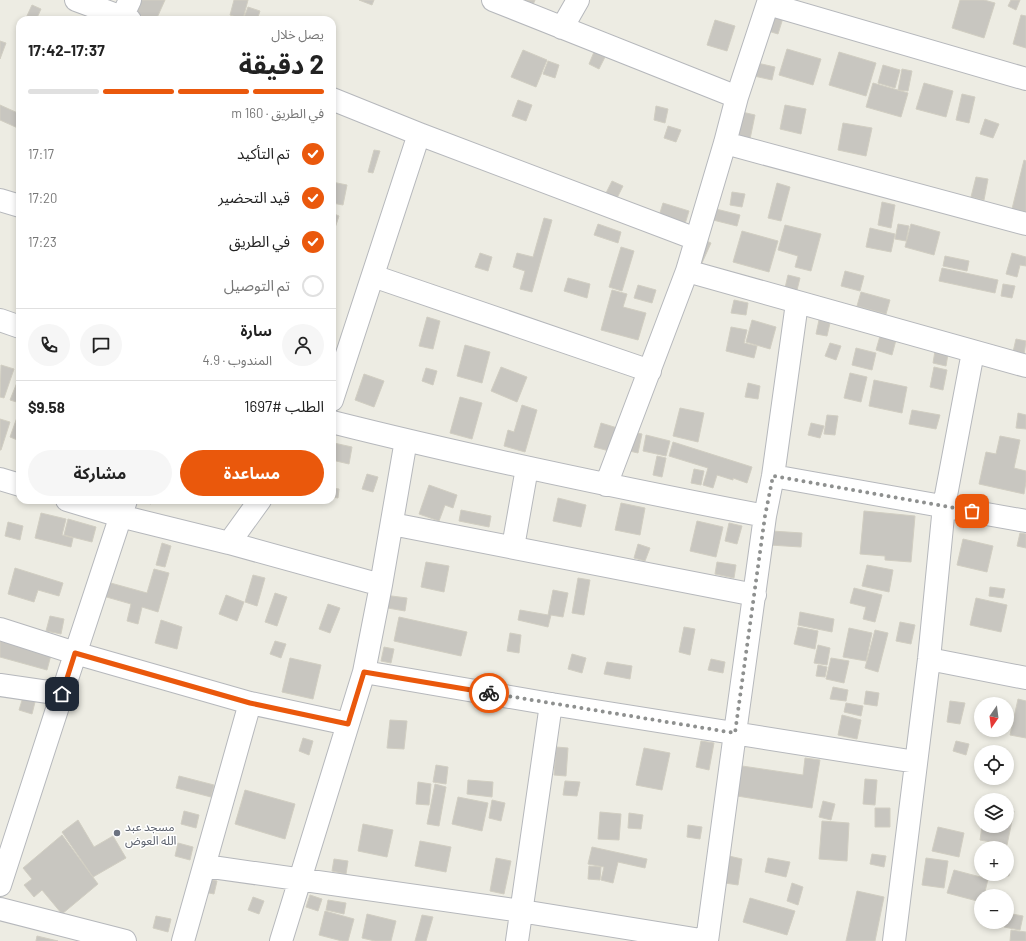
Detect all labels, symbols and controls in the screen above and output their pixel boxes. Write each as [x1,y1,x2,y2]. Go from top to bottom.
text: يصل خلال [271,26,324,42]
text: 17:37–17:42 [28,41,105,59]
text: 2 دقيقة [239,48,324,79]
text: في الطريق · 160 m [231,105,324,121]
icon: check [302,143,324,165]
text: تم التأكيد [237,144,290,162]
text: 17:17 [28,146,54,162]
icon: check [302,187,324,209]
text: قيد التحضير [218,188,290,206]
text: 17:20 [28,190,57,206]
icon: check [302,231,324,253]
text: في الطريق [229,232,290,250]
text: 17:23 [28,234,57,250]
text: تم التوصيل [224,276,290,294]
text: سارة [240,321,272,339]
button: phone [28,324,70,366]
button: chat [80,324,122,366]
button: person [282,324,324,366]
text: المندوب · 4.9 [202,352,272,368]
text: الطلب #1697 [244,397,324,415]
text: $9.58 [28,398,65,416]
button: مشاركة [28,450,172,496]
button: مساعدة [180,450,324,496]
pin [955,494,989,528]
icon: bag [961,500,983,522]
courier [469,673,509,713]
pin [45,677,79,711]
icon: bike [478,682,500,704]
icon: home [51,683,73,705]
north arrow [974,697,1014,737]
map controls [974,697,1014,929]
button: locate [974,745,1014,785]
button: layers [974,793,1014,833]
place label: مسجد عبد الله العوض [125,819,177,848]
marker: مسجد عبد الله العوض [112,828,122,838]
button: + [974,841,1014,881]
button: − [974,889,1014,929]

